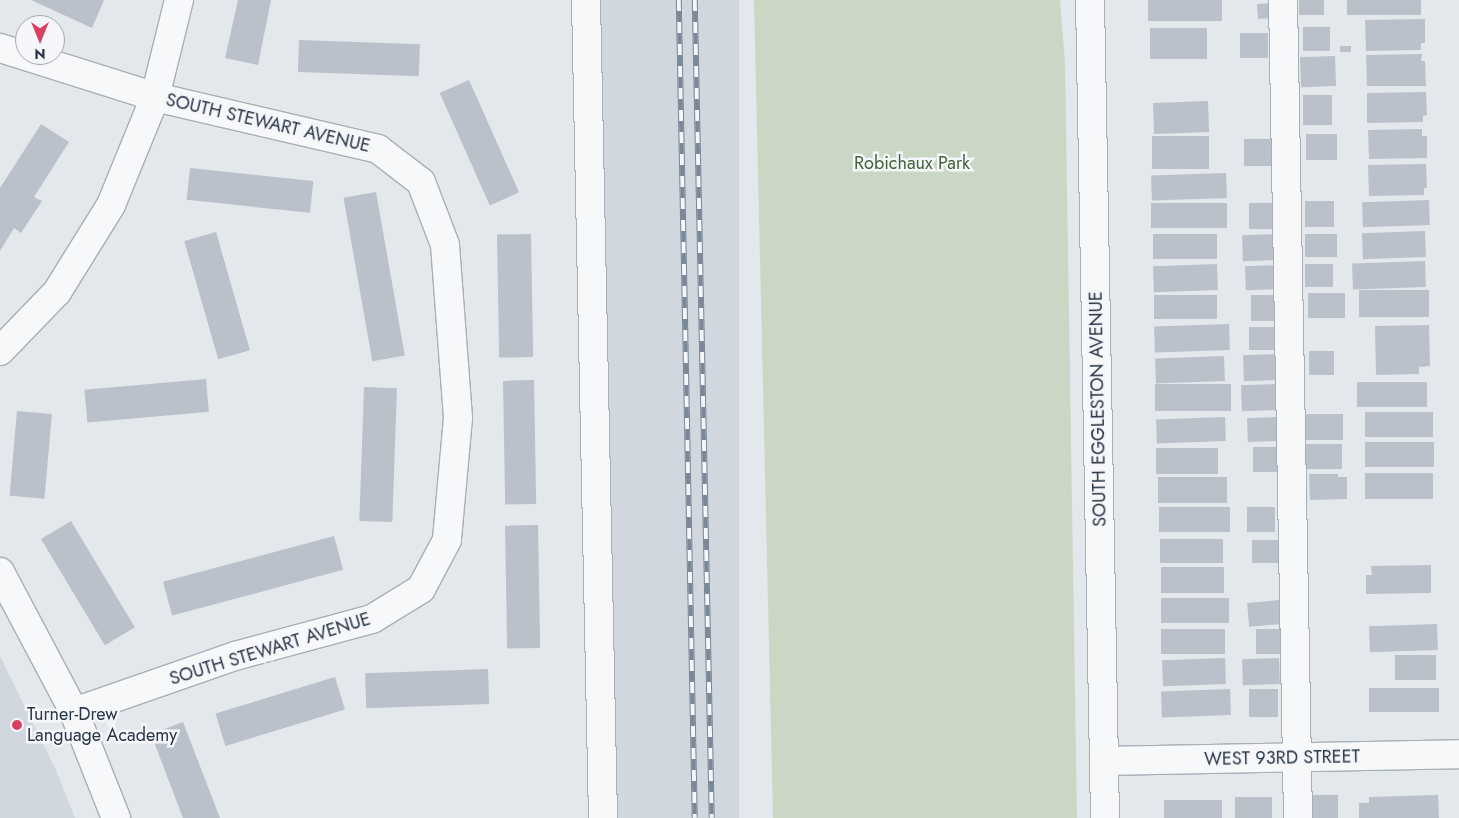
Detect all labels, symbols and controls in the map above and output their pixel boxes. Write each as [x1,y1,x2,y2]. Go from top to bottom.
north arrow [15,15,65,65]
text: N [34,44,46,64]
street label: SOUTH STEWART AVENUE [164,89,372,157]
park label: Robichaux Park [854,152,970,174]
street label: SOUTH EGGLESTON AVENUE [1085,291,1111,527]
street label: SOUTH STEWART AVENUE [167,608,373,690]
place label: Turner-Drew Language Academy [27,704,177,746]
marker: Turner-Drew Language Academy [11,719,23,731]
street label: WEST 93RD STREET [1204,746,1360,770]

